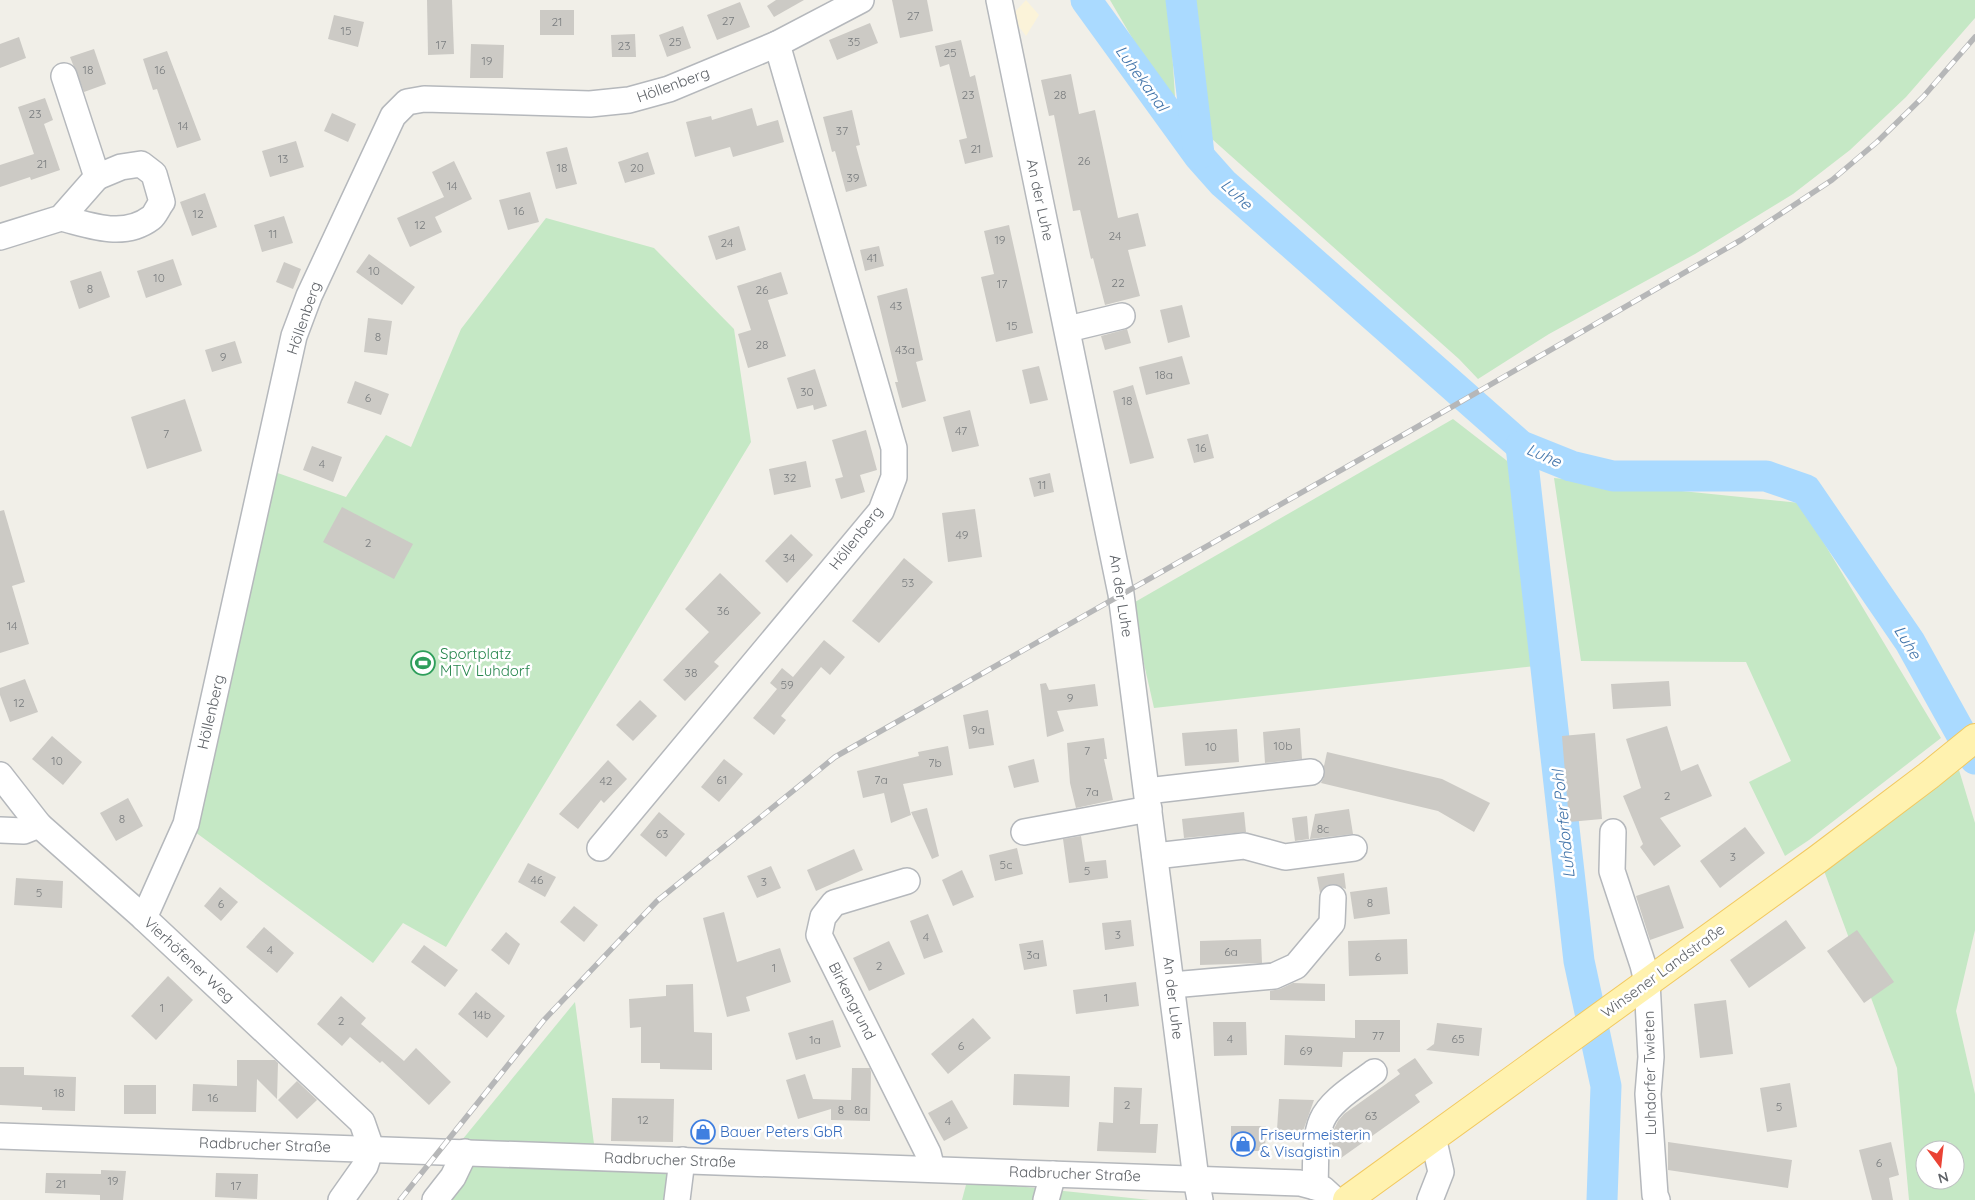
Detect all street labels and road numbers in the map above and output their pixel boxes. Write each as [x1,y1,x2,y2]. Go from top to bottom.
street label: Höllenberg [634,63,712,106]
street label: An der Luhe [1023,157,1058,243]
street label: Höllenberg [282,279,325,357]
street label: Höllenberg [825,502,887,574]
street label: An der Luhe [1106,553,1137,639]
street label: Höllenberg [193,673,228,751]
street label: Vierhöfener Weg [140,913,239,1007]
street label: Winsener Landstraße [1597,919,1728,1022]
street label: An der Luhe [1159,955,1188,1040]
street label: Birkengrund [825,959,880,1043]
street label: Luhdorfer Twieten [1639,1011,1660,1135]
street label: Radbrucher Straße [199,1133,331,1156]
street label: Radbrucher Straße [604,1148,736,1171]
street label: Radbrucher Straße [1009,1162,1141,1185]

